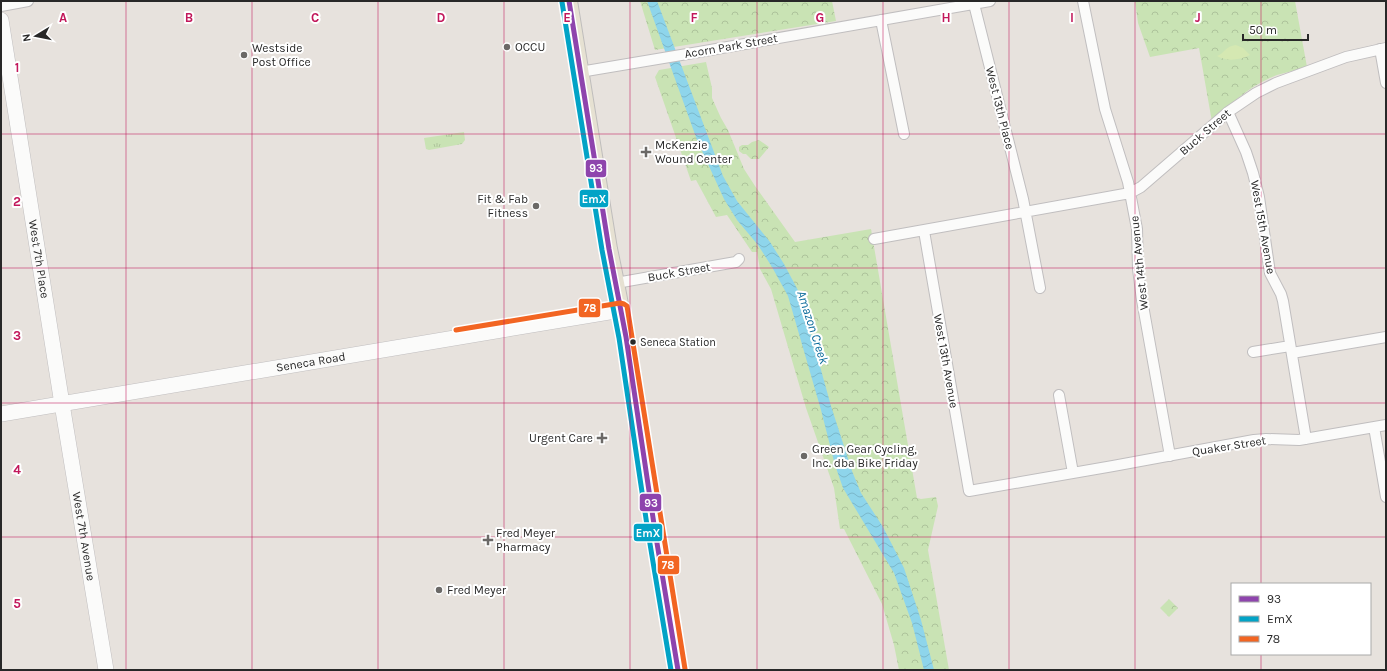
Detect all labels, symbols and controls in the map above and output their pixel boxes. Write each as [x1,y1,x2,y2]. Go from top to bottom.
text: A [59,10,67,25]
text: B [185,10,193,25]
text: C [311,10,319,25]
text: D [437,10,446,25]
text: E [563,10,571,25]
text: F [690,10,698,25]
text: G [816,10,824,25]
text: H [941,10,951,25]
text: I [1070,10,1074,25]
text: J [1195,10,1201,25]
north arrow [16,16,56,56]
scale bar [1243,16,1308,42]
text: 50 m [1249,23,1277,37]
street label: Acorn Park Street [683,31,779,61]
text: N [20,33,34,43]
place label: OCCU [515,40,545,54]
place label: Westside Post Office [252,41,311,69]
marker: OCCU [502,42,512,52]
marker: Westside Post Office [239,50,249,60]
text: 1 [15,60,19,75]
street label: West 13th Place [983,65,1017,151]
street label: Buck Street [1176,106,1234,158]
place label: McKenzie Wound Center [655,138,733,166]
marker: McKenzie Wound Center [640,146,652,158]
line badge: 93 [585,159,607,178]
text: 93 [589,162,603,175]
street label: West 15th Avenue [1248,179,1278,275]
line badge: EmX [579,189,609,208]
place label: Fit & Fab Fitness [477,192,528,220]
text: EmX [582,193,607,206]
text: 2 [13,194,21,209]
marker: Fit & Fab Fitness [531,201,541,211]
street label: West 14th Avenue [1127,215,1151,311]
street label: West 7th Place [26,219,52,299]
street label: Buck Street [647,260,712,284]
water label: Amazon Creek [794,288,832,366]
line badge: 78 [578,298,601,318]
text: 78 [584,302,596,315]
street label: West 13th Avenue [931,313,961,409]
text: 3 [13,328,21,343]
place label: Seneca Station [640,336,716,349]
marker: Seneca Station [628,337,638,347]
street label: Seneca Road [275,349,346,375]
place label: Urgent Care [529,431,593,445]
marker: Urgent Care [596,432,608,444]
street label: Quaker Street [1191,433,1267,459]
place label: Green Gear Cycling, Inc. dba Bike Friday [812,442,918,470]
marker: Green Gear Cycling, Inc. dba Bike Friday [799,451,809,461]
text: 4 [13,462,21,477]
street label: West 7th Avenue [70,491,98,582]
line badge: 93 [639,493,662,512]
text: 93 [644,497,658,510]
line badge: EmX [633,523,663,542]
place label: Fred Meyer Pharmacy [496,526,556,554]
text: EmX [636,527,661,540]
marker: Fred Meyer Pharmacy [483,535,493,545]
line badge: 78 [657,555,680,575]
text: 78 [662,559,674,572]
place label: Fred Meyer [447,583,507,597]
legend [1231,583,1371,655]
marker: Fred Meyer [434,585,444,595]
text: 93 [1267,592,1281,606]
text: 5 [13,596,21,611]
text: EmX [1267,612,1293,626]
text: 78 [1267,632,1280,646]

